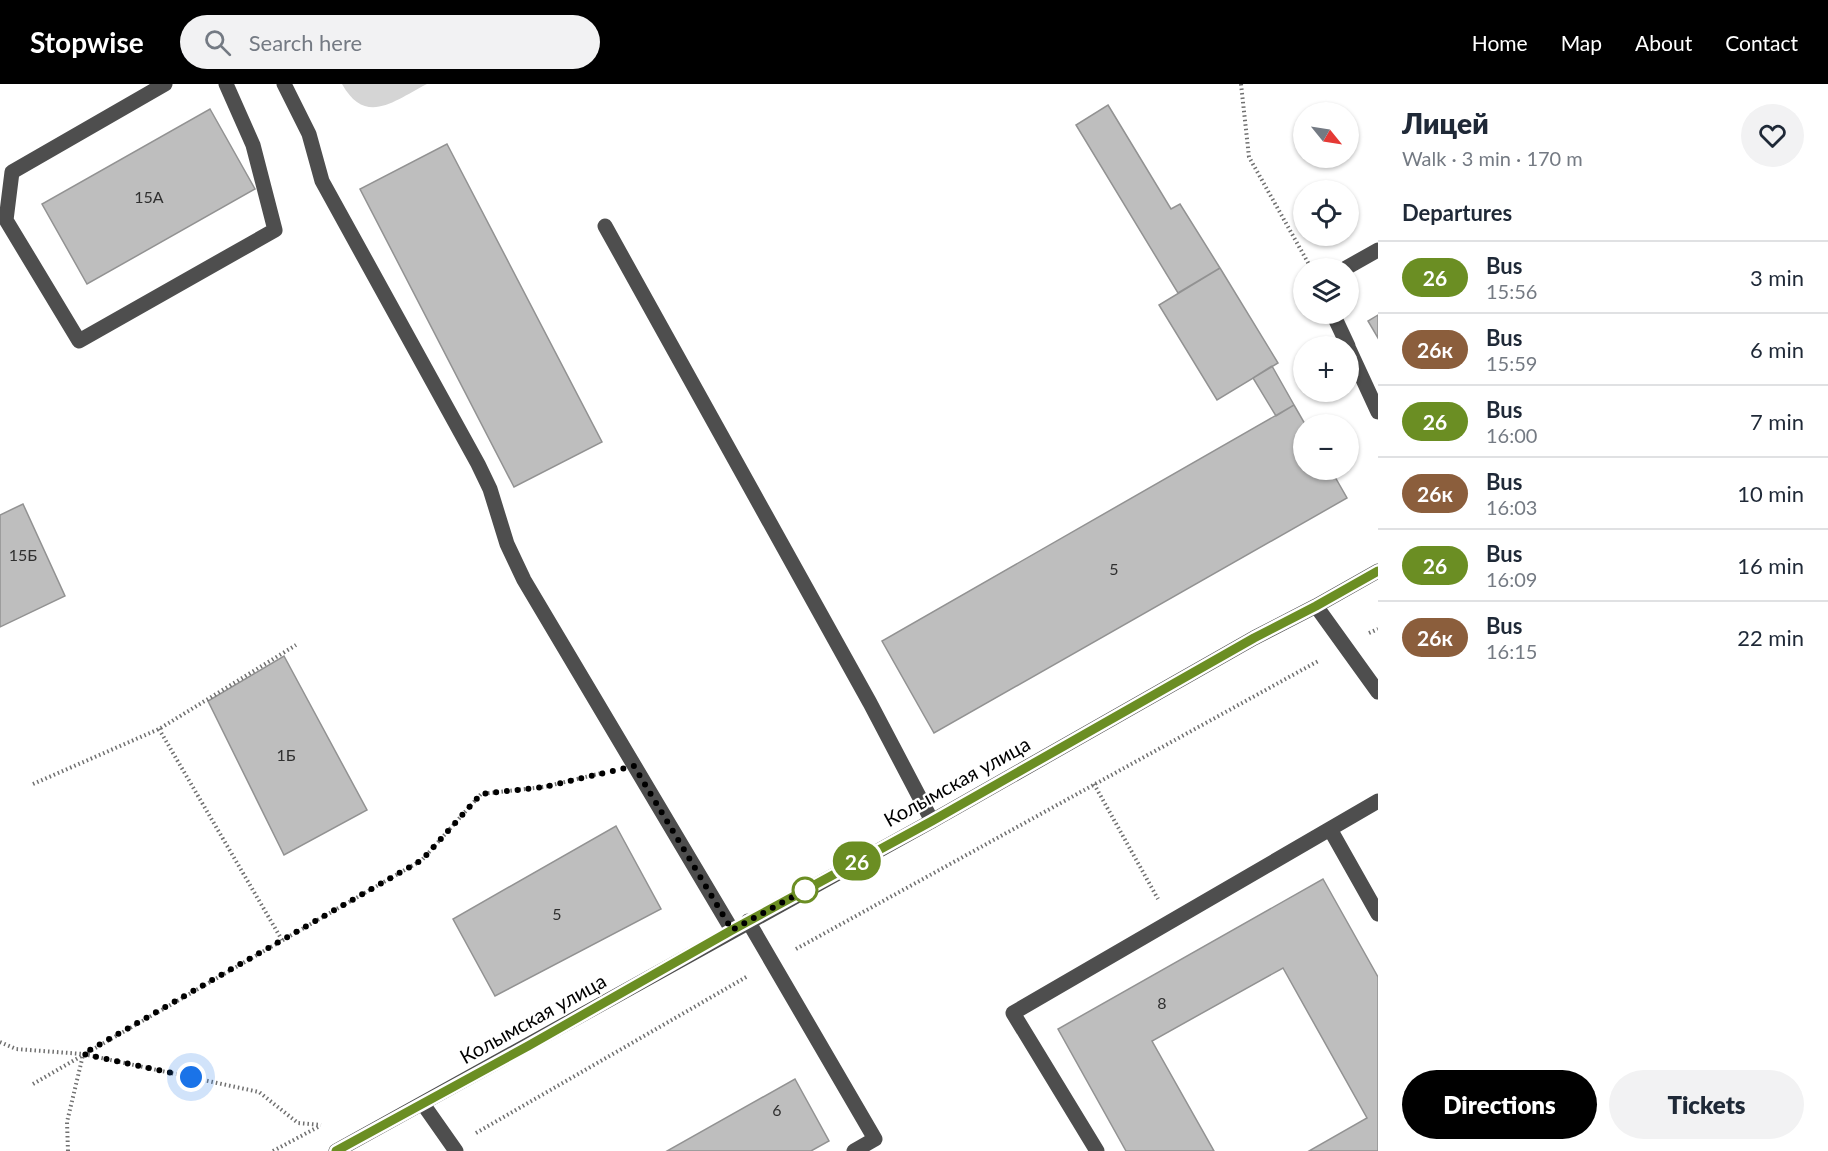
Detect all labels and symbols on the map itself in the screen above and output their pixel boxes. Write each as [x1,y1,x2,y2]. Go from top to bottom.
north arrow [1293,102,1359,168]
house number: 15А [134,187,164,206]
house number: 15Б [9,545,37,564]
house number: 5 [1109,559,1119,578]
street label: Колымская улица [879,731,1034,831]
house number: 1Б [276,745,296,764]
line badge: 26 [830,842,884,880]
unlabelled marker [792,877,818,903]
house number: 5 [552,904,562,923]
street label: Колымская улица [455,968,610,1068]
house number: 8 [1157,993,1167,1012]
your location [176,1062,206,1092]
house number: 6 [772,1100,782,1119]

